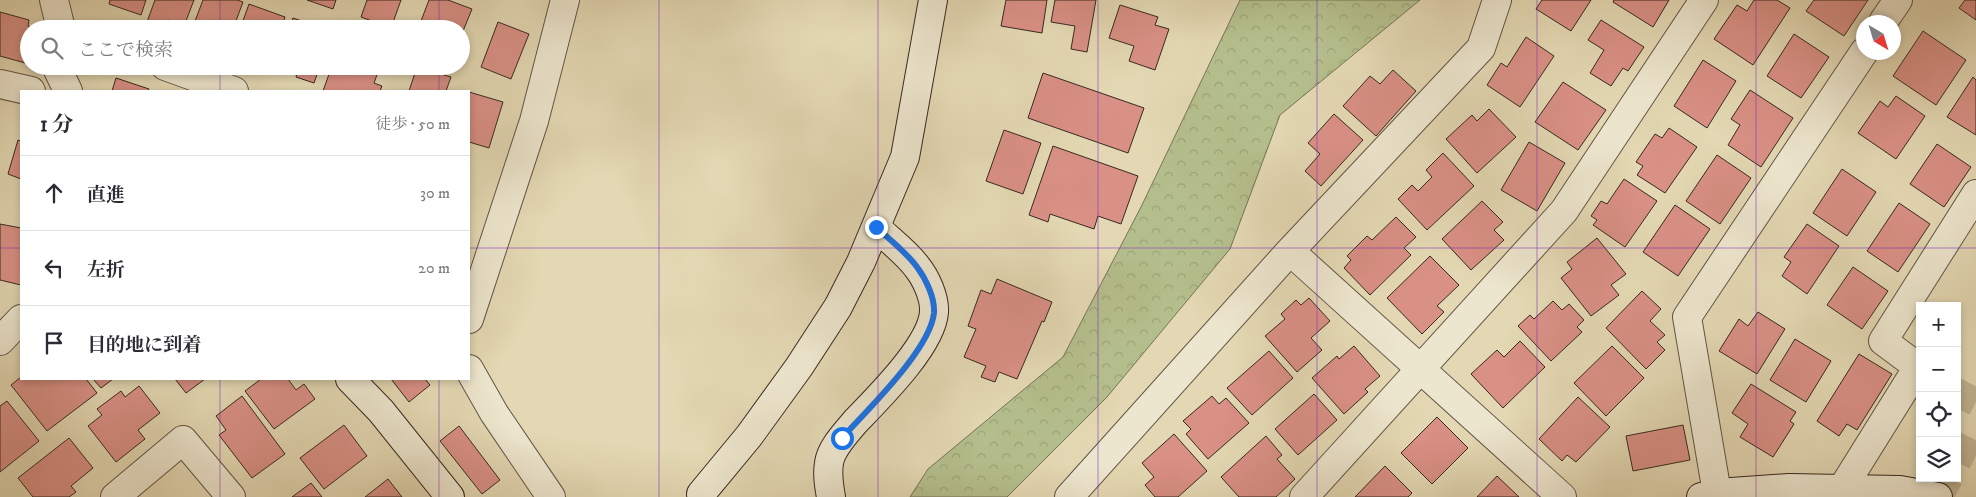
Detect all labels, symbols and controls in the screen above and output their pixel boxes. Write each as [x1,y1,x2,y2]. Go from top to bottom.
north arrow [1856,15,1901,60]
search box [20,20,470,75]
icon: search [38,34,66,62]
text: ここで検索 [78,39,173,62]
text: 1 分 [40,112,73,138]
text: 徒歩 · 50 m [375,114,450,134]
icon: ahead [40,179,68,207]
text: 30 m [420,183,450,203]
text: 直進 [87,184,125,207]
route end [865,216,888,239]
icon: left [40,254,68,282]
text: 20 m [418,258,450,278]
text: 左折 [87,259,125,282]
map controls [1916,302,1961,482]
button: + [1916,302,1961,347]
icon: arrive [40,329,68,357]
text: 目的地に到着 [87,334,201,357]
button: − [1916,347,1961,392]
button: locate [1916,392,1961,437]
route start [831,427,854,450]
button: layers [1916,437,1961,482]

